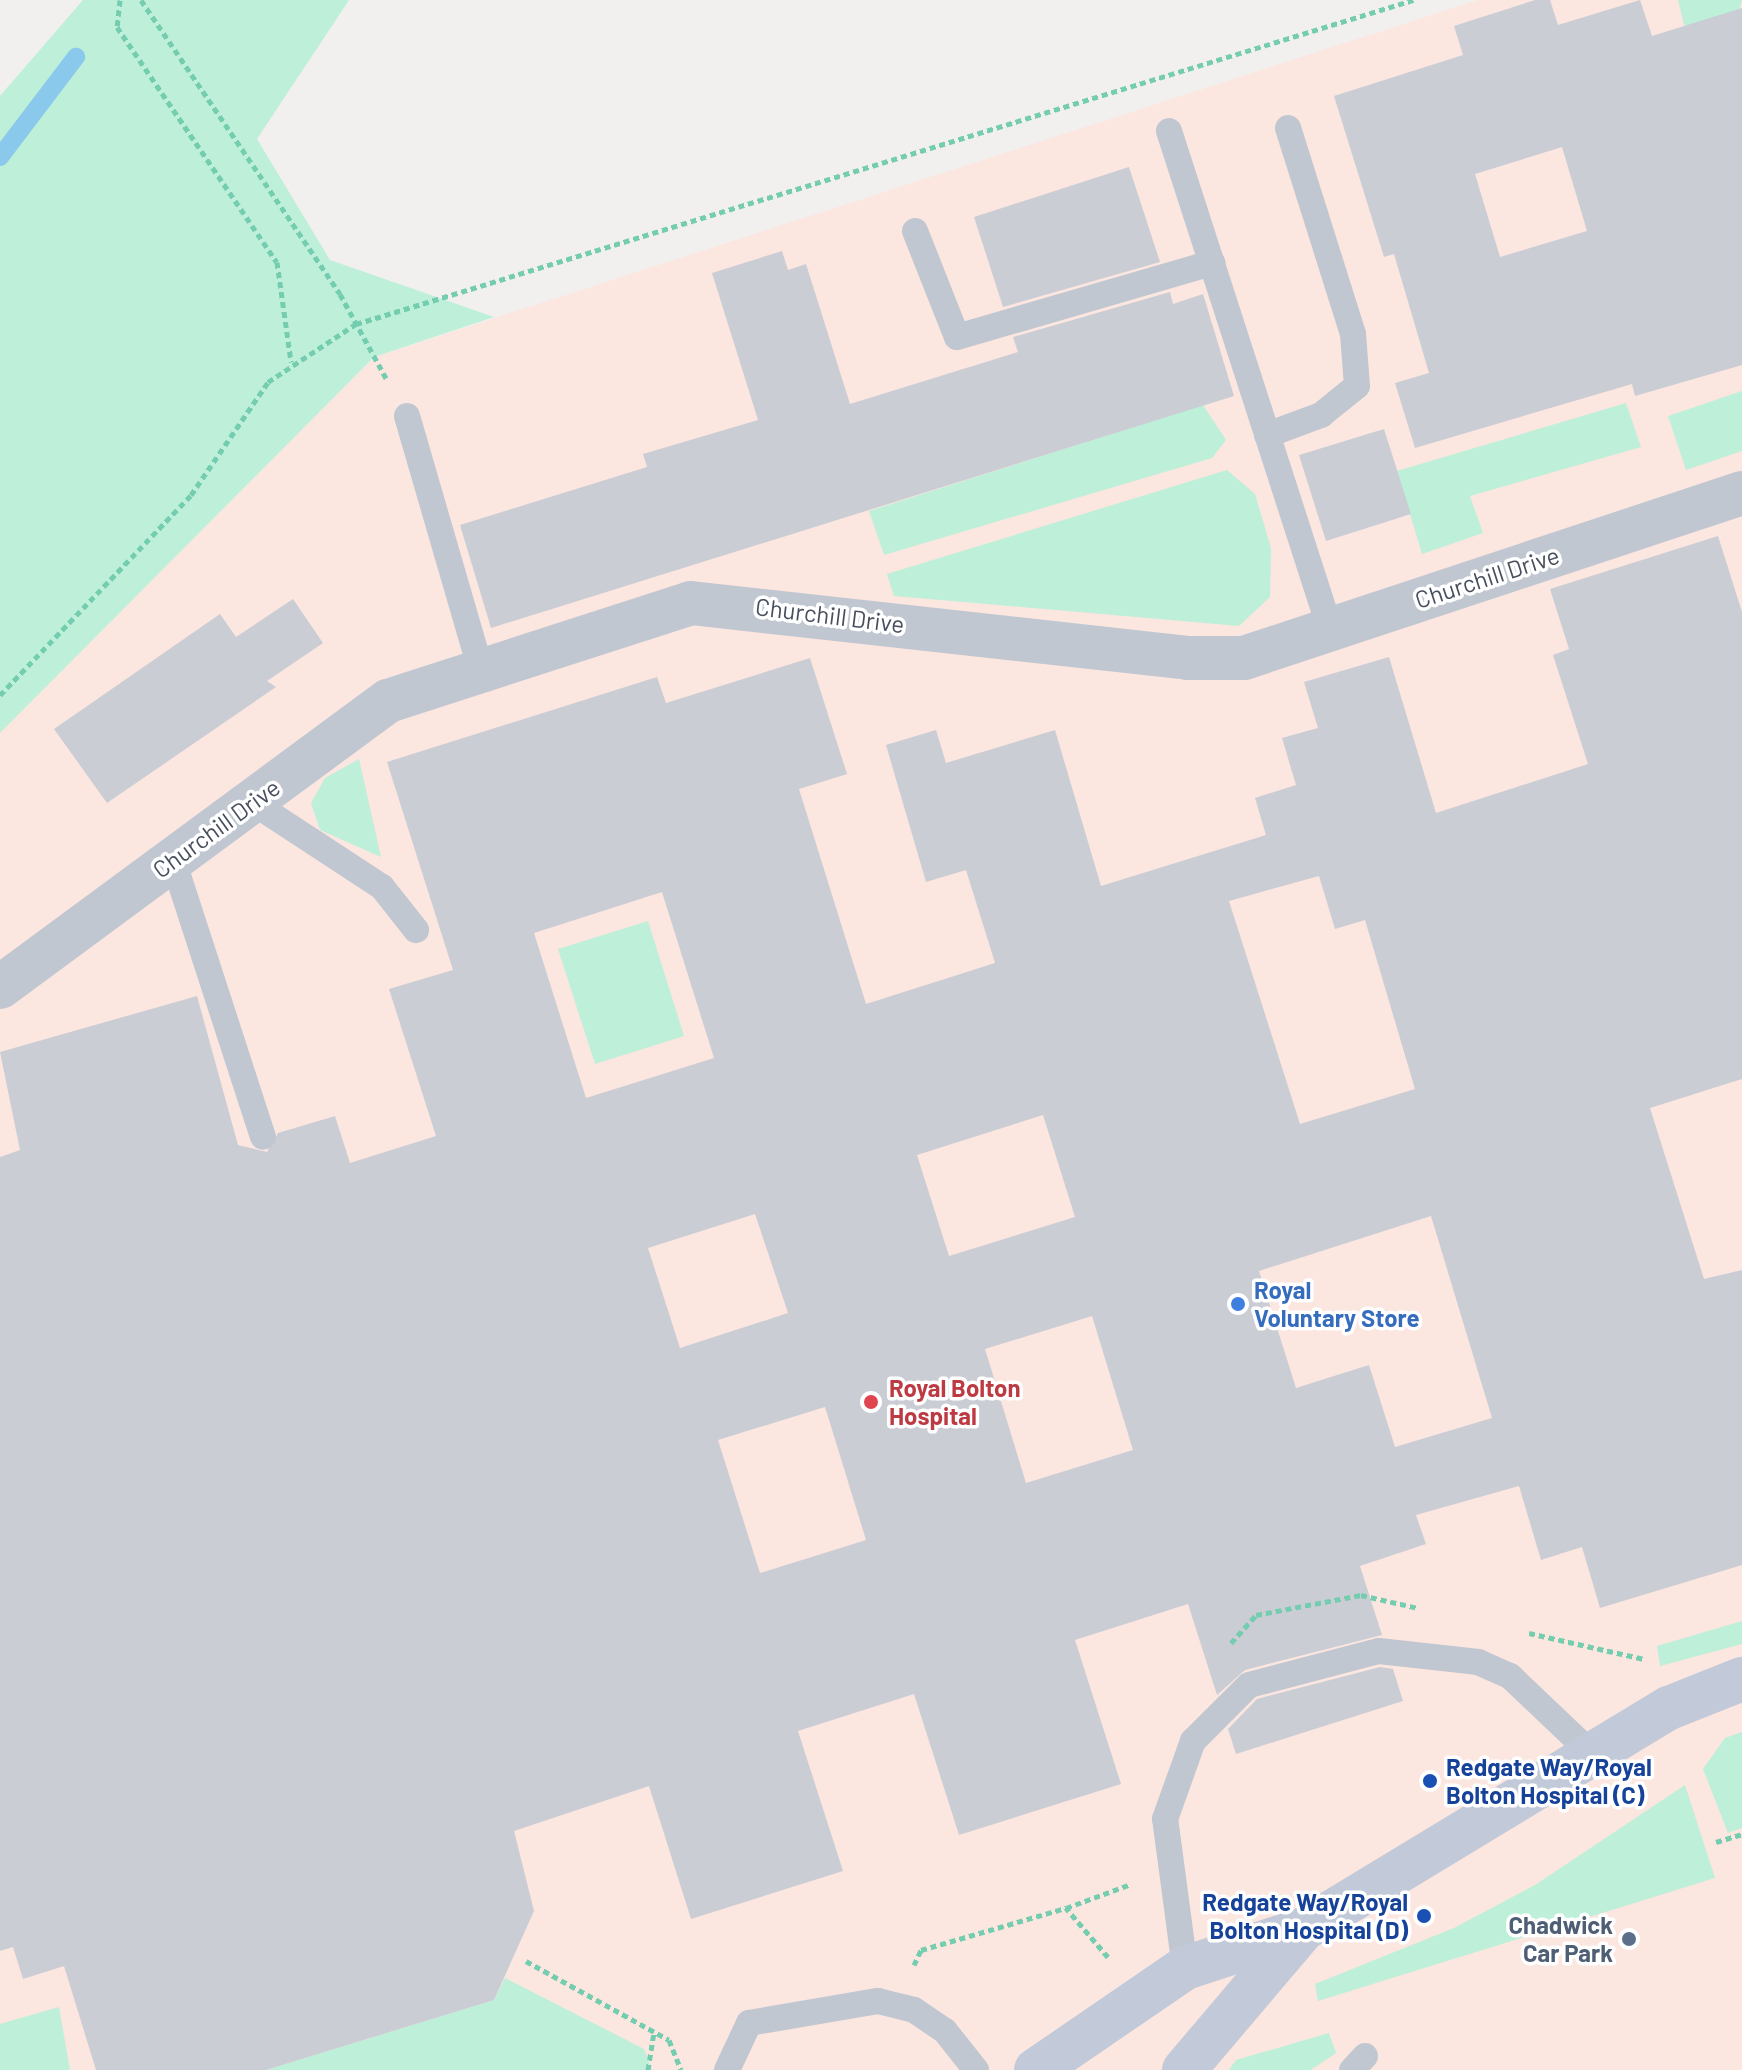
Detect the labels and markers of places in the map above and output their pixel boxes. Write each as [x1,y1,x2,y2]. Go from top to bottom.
place label: Royal Voluntary Store [1254,1276,1420,1332]
marker: Royal Voluntary Store [1229,1295,1247,1313]
place label: Royal Bolton Hospital [889,1374,1021,1430]
marker: Royal Bolton Hospital [860,1391,882,1413]
place label: Redgate Way/Royal Bolton Hospital (C) [1446,1753,1652,1809]
marker: Redgate Way/Royal Bolton Hospital (C) [1421,1772,1439,1790]
place label: Redgate Way/Royal Bolton Hospital (D) [1202,1888,1408,1944]
marker: Redgate Way/Royal Bolton Hospital (D) [1415,1907,1433,1925]
place label: Chadwick Car Park [1508,1911,1613,1967]
marker: Chadwick Car Park [1620,1930,1638,1948]

